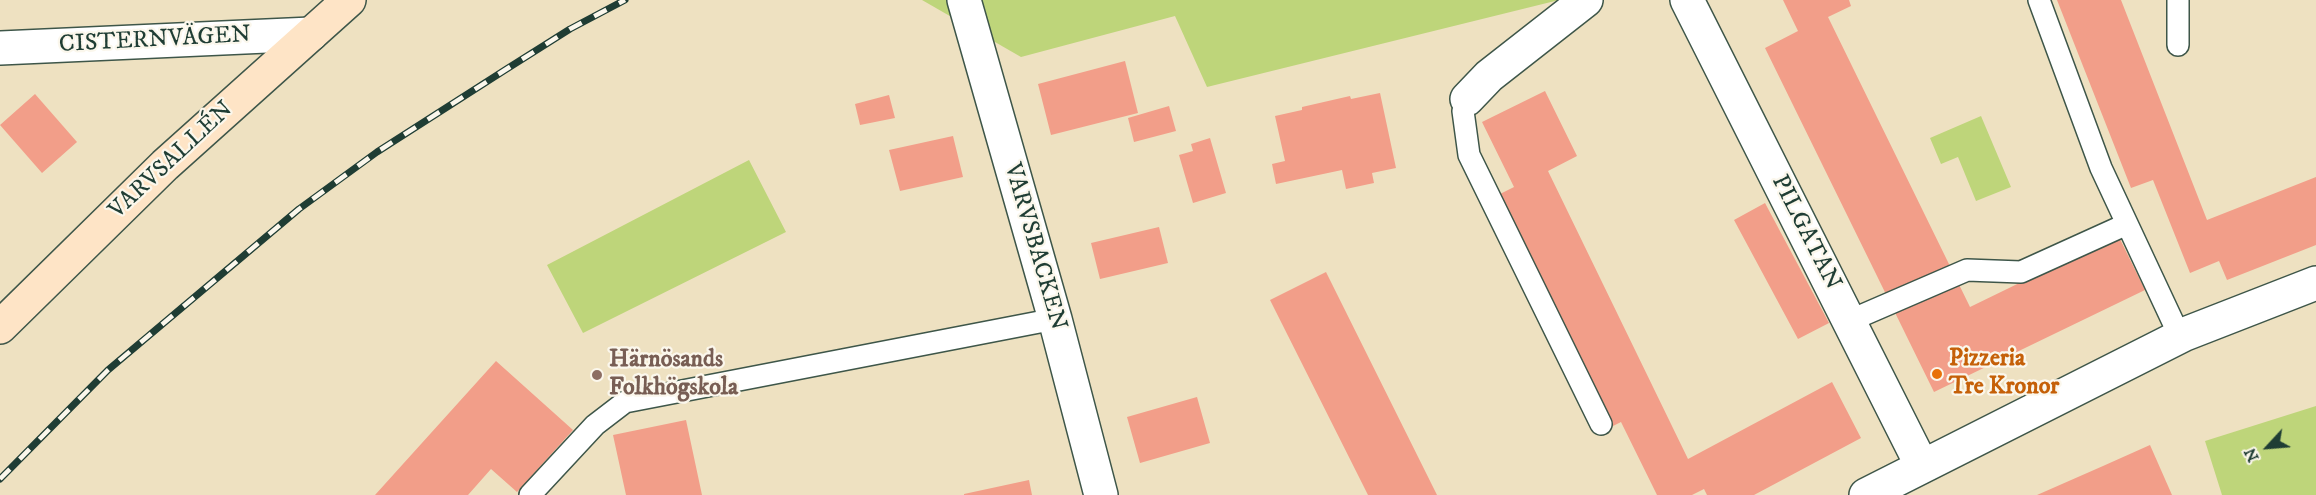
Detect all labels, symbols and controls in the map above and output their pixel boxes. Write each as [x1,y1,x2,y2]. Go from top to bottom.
street label: CISTERNVÄGEN [58,22,252,60]
street label: VARVSALLÉN [104,96,240,226]
street label: VARVSBACKEN [996,160,1072,334]
street label: PILGATAN [1764,171,1846,295]
place label: Pizzeria Tre Kronor [1949,346,2059,402]
place label: Härnösands Folkhögskola [609,347,738,403]
marker: Pizzeria Tre Kronor [1930,367,1944,381]
marker: Härnösands Folkhögskola [590,368,604,382]
north arrow [2238,417,2298,477]
text: N [2240,445,2264,465]

